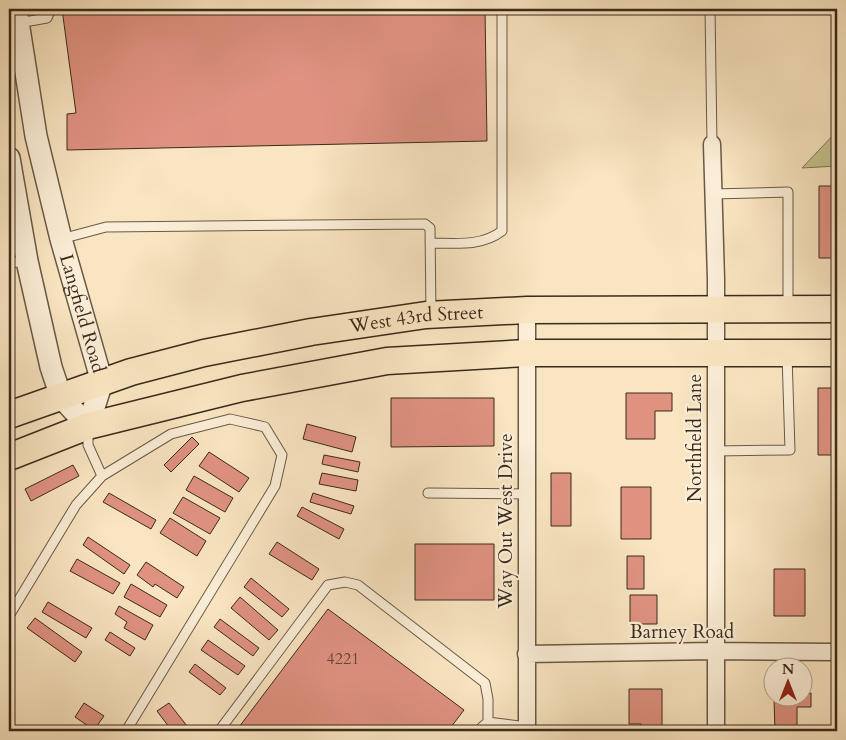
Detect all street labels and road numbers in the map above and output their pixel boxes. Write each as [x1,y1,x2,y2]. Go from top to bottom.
street label: Langfield Road [53,251,112,376]
street label: West 43rd Street [347,299,484,339]
street label: Northfield Lane [682,374,708,502]
street label: Way Out West Drive [493,433,519,610]
street label: Barney Road [630,619,734,645]

